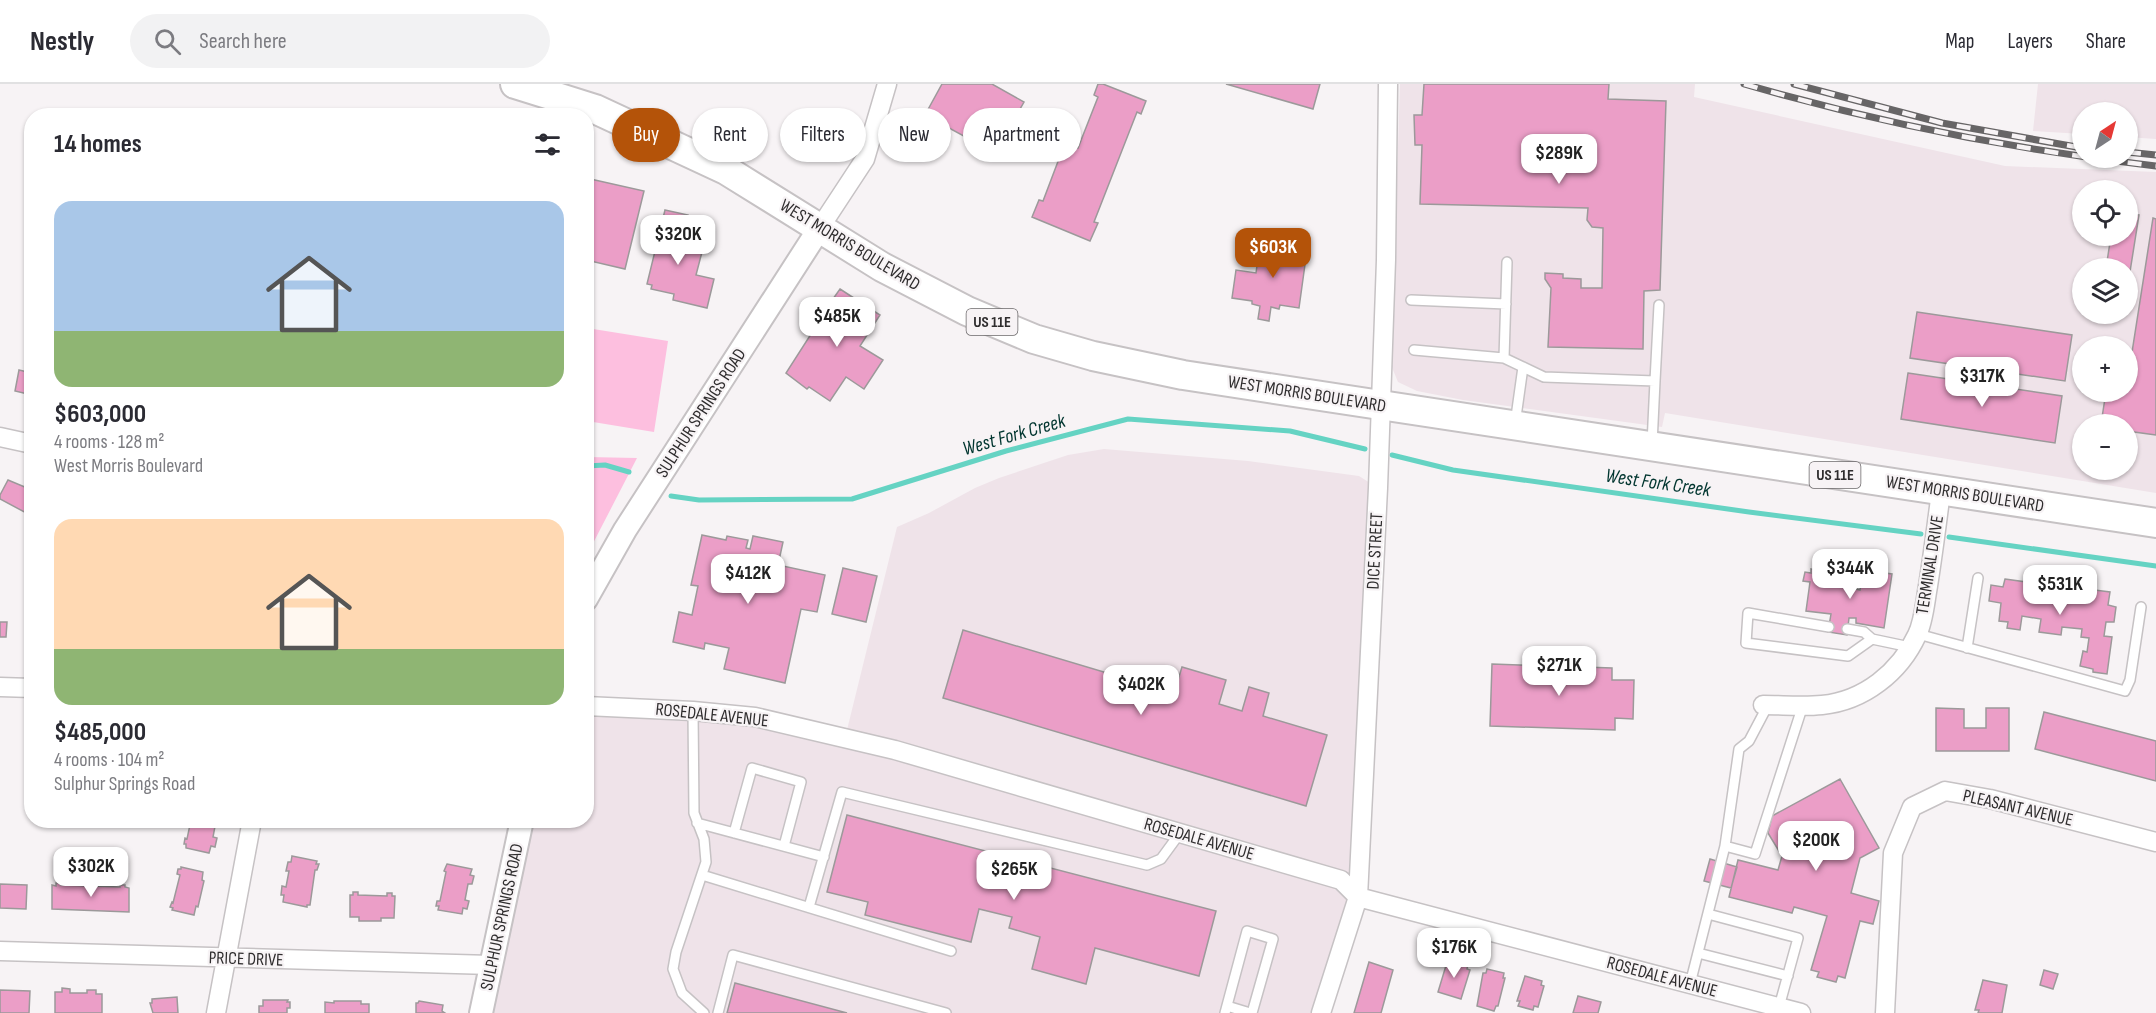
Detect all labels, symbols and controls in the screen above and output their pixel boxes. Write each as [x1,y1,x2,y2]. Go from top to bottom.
search box [130,14,550,68]
text: Nestly [30,25,94,58]
icon: search [151,25,184,58]
text: Search here [199,28,287,55]
text: Map [1945,29,1974,54]
text: Layers [2007,29,2053,54]
text: Share [2086,29,2126,54]
north arrow [2072,102,2138,168]
map controls [2072,102,2138,480]
chip: Buy [612,108,680,162]
chip: Rent [692,108,768,162]
chip: Filters [780,108,866,162]
chip: New [878,108,951,162]
chip: Apartment [963,108,1081,162]
icon: filters [531,128,564,161]
text: 14 homes [54,129,142,160]
pin: $289K [1517,134,1601,185]
text: $289K [1535,141,1583,165]
button: locate [2072,180,2138,246]
street label: WEST MORRIS BOULEVARD [776,195,924,295]
pin: $320K [636,215,720,266]
text: $320K [654,222,702,246]
pin: $603K [1231,228,1315,279]
text: $603K [1249,235,1297,259]
icon: home [255,240,363,348]
button: layers [2072,258,2138,324]
pin: $485K [795,297,879,348]
text: $485K [813,304,861,328]
road number: US 11E [966,309,1018,335]
button: + [2072,336,2138,402]
street label: SULPHUR SPRINGS ROAD [651,345,751,481]
pin: $317K [1940,357,2024,408]
text: $317K [1959,364,2005,388]
street label: WEST MORRIS BOULEVARD [1227,371,1387,417]
text: $603,000 [54,399,146,430]
water label: West Fork Creek [960,409,1069,461]
button: − [2072,414,2138,480]
text: 4 rooms · 128 m² [54,430,164,454]
text: West Morris Boulevard [54,454,203,478]
road number: US 11E [1810,462,1860,488]
water label: West Fork Creek [1604,464,1713,502]
street label: WEST MORRIS BOULEVARD [1885,471,2045,517]
street label: DICE STREET [1363,512,1387,590]
street label: TERMINAL DRIVE [1912,514,1948,616]
pin: $344K [1808,549,1892,600]
pin: $412K [706,554,790,605]
text: $344K [1826,556,1874,580]
icon: home [255,558,363,666]
text: $412K [725,561,771,585]
pin: $531K [2018,565,2102,616]
text: $531K [2037,572,2083,596]
pin: $271K [1517,646,1601,697]
text: $271K [1536,653,1582,677]
pin: $402K [1099,665,1183,716]
text: $402K [1117,672,1165,696]
street label: ROSEDALE AVENUE [654,699,770,731]
text: $485,000 [54,717,146,748]
text: 4 rooms · 104 m² [54,748,164,772]
text: Sulphur Springs Road [54,772,195,796]
street label: PLEASANT AVENUE [1961,785,2075,831]
street label: ROSEDALE AVENUE [1142,813,1256,865]
pin: $200K [1774,821,1858,872]
text: $200K [1792,828,1840,852]
street label: SULPHUR SPRINGS ROAD [476,842,528,992]
pin: $302K [49,847,133,898]
pin: $265K [972,850,1056,901]
text: $302K [67,854,115,878]
text: $265K [990,857,1038,881]
pin: $176K [1412,928,1496,979]
text: $176K [1431,935,1477,959]
street label: PRICE DRIVE [208,947,284,971]
street label: ROSEDALE AVENUE [1604,952,1720,1002]

